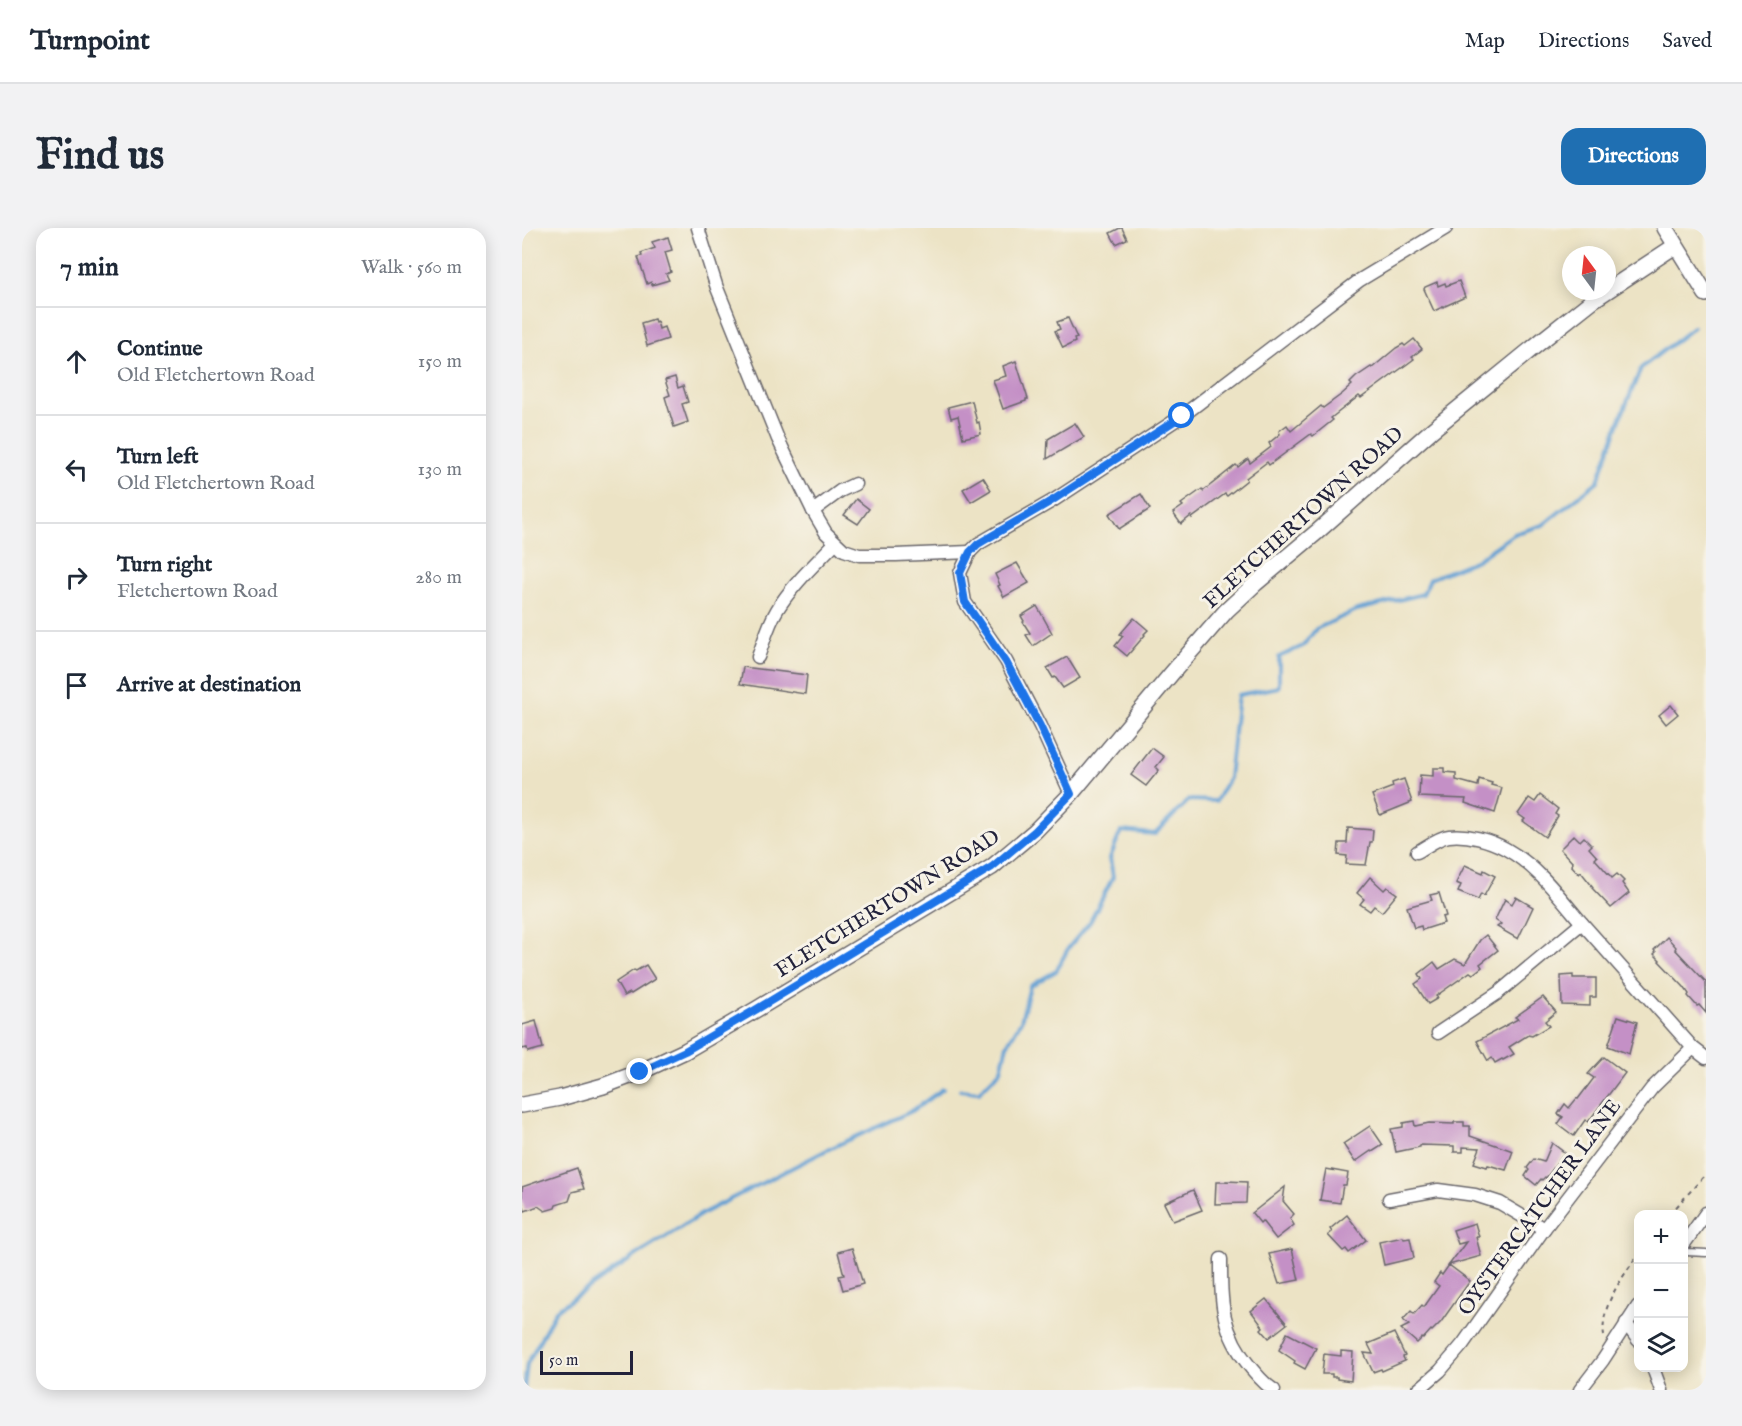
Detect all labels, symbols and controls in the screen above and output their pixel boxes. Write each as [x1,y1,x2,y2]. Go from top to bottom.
text: Turnpoint [30,24,150,59]
text: Map [1465,28,1505,55]
text: Directions [1538,28,1629,55]
text: Saved [1662,28,1712,55]
button: Directions [1561,128,1706,185]
text: Find us [36,130,164,183]
north arrow [1562,246,1616,300]
text: 7 min [60,251,119,284]
text: Walk · 560 m [361,255,462,280]
text: Continue [117,335,203,363]
icon: ahead [60,345,93,378]
text: 150 m [418,349,462,374]
text: Old Fletchertown Road [117,363,315,388]
route start [1168,402,1194,428]
street label: FLETCHERTOWN ROAD [1198,421,1410,615]
text: Turn left [117,443,199,471]
icon: left [60,453,93,486]
text: 130 m [417,457,462,482]
text: Old Fletchertown Road [117,471,315,496]
text: Turn right [117,551,212,579]
icon: right [60,561,93,594]
text: 280 m [415,565,462,590]
text: Fletchertown Road [117,579,278,604]
icon: arrive [60,669,93,702]
text: Arrive at destination [117,671,301,699]
street label: FLETCHERTOWN ROAD [770,824,1005,985]
route end [626,1058,652,1084]
street label: OYSTERCATCHER LANE [1453,1094,1628,1321]
map controls [1634,1210,1688,1372]
button: + [1634,1210,1688,1264]
button: − [1634,1264,1688,1318]
button: layers [1634,1318,1688,1372]
scale bar [540,1348,633,1376]
text: 50 m [549,1351,578,1371]

